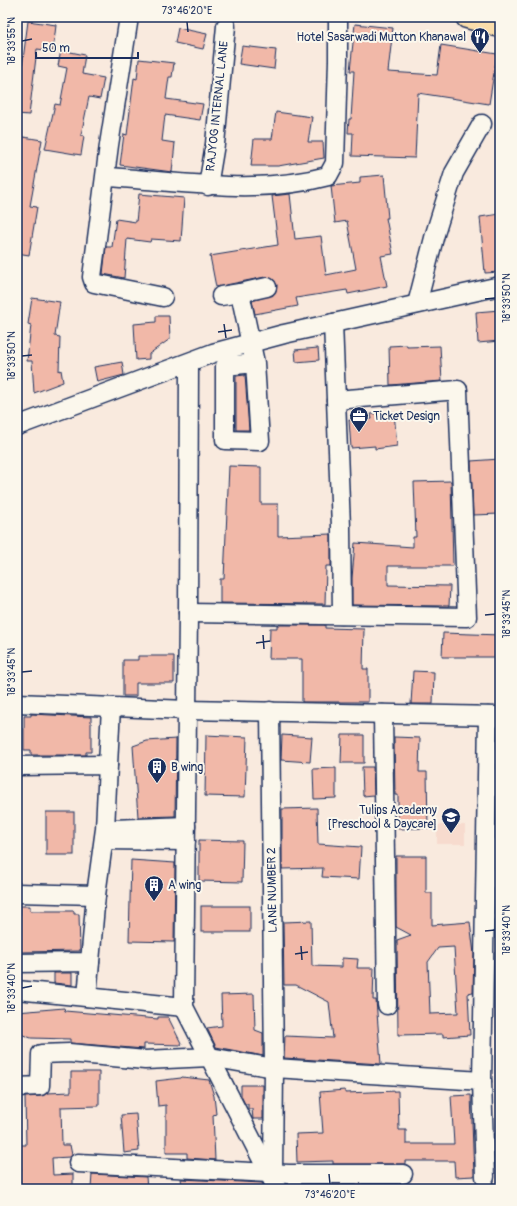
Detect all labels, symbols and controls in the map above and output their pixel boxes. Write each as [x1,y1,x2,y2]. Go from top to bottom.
text: 73°46'20"E [162,5,212,17]
text: 18°33'55"N [6,17,18,65]
restaurant icon: Hotel Sasarwadi Mutton Khanawal [469,26,491,54]
place label: Hotel Sasarwadi Mutton Khanawal [297,30,466,45]
scale bar [36,34,138,60]
street label: RAJYOG INTERNAL LANE [203,40,232,172]
text: 50 m [42,41,70,56]
text: 18°33'50"N [501,273,513,323]
text: 18°33'50"N [6,331,18,381]
office icon: Ticket Design [348,405,370,433]
place label: Ticket Design [373,409,440,424]
text: 18°33'45"N [501,590,513,638]
text: 18°33'45"N [6,648,18,696]
building icon: B wing [146,756,168,784]
place label: B wing [171,760,203,775]
place label: Tulips Academy [Preschool & Daycare] [328,803,437,832]
school or university icon: Tulips Academy [Preschool & Daycare] [440,806,462,834]
street label: LANE NUMBER 2 [264,847,281,933]
building icon: A wing [143,874,165,902]
place label: A wing [168,878,201,893]
text: 18°33'40"N [501,905,513,955]
text: 18°33'40"N [6,963,18,1013]
text: 73°46'20"E [305,1189,355,1201]

